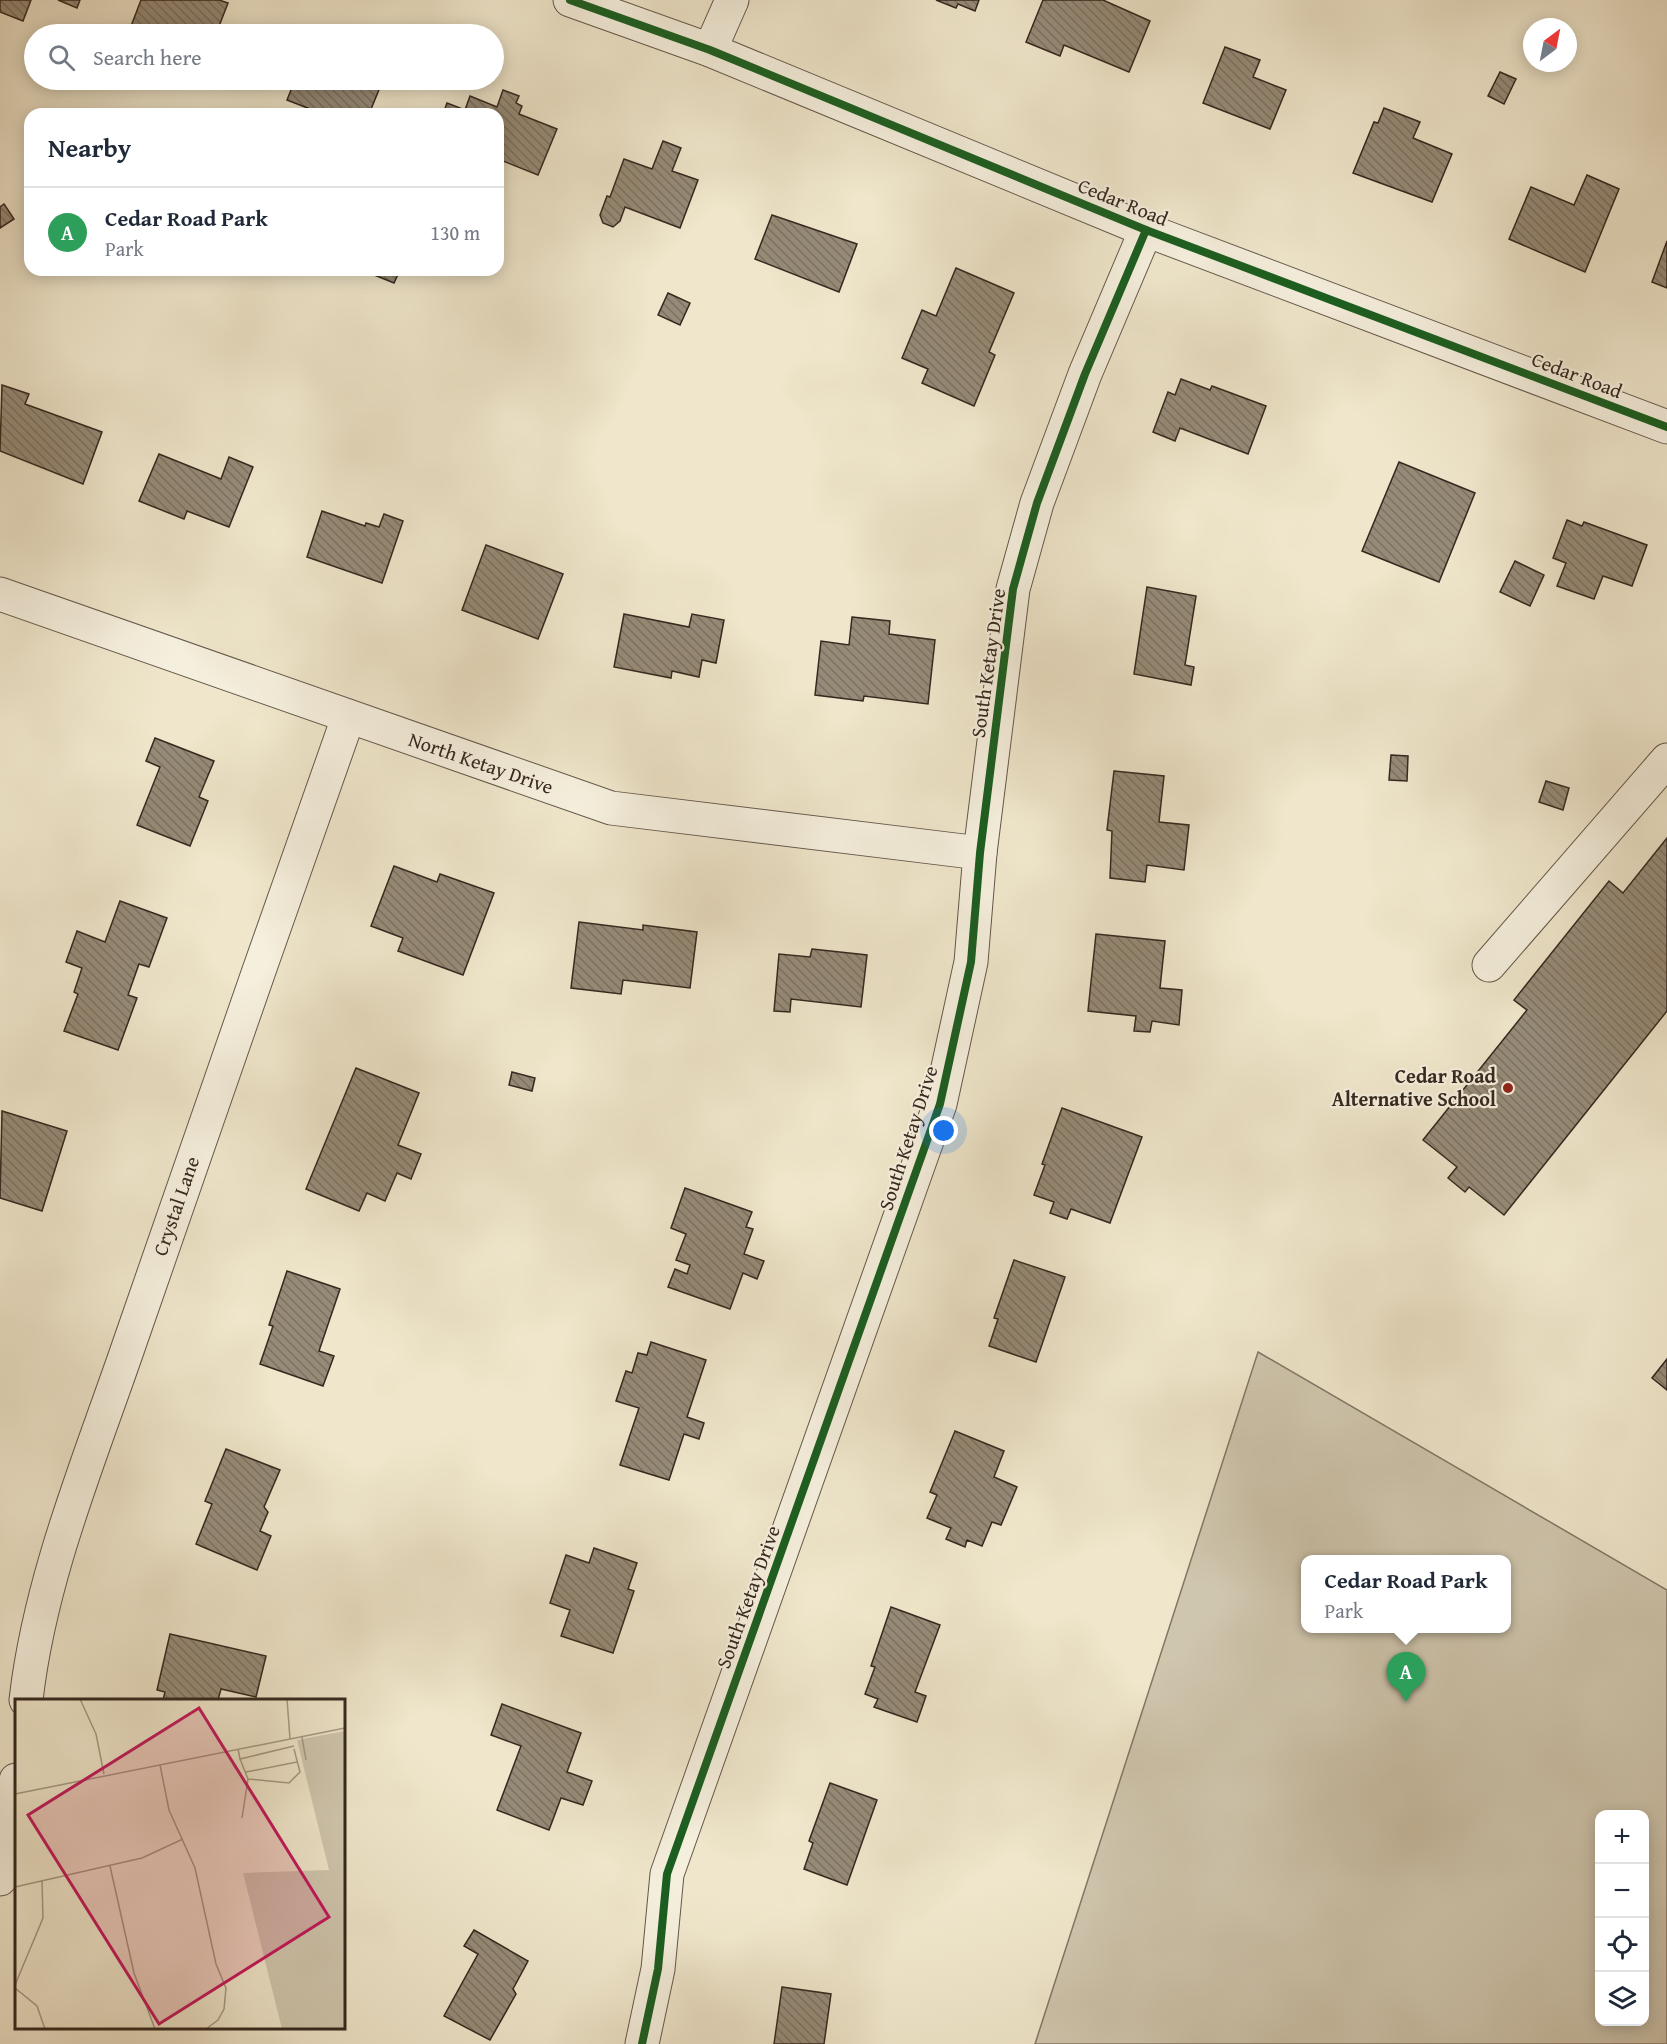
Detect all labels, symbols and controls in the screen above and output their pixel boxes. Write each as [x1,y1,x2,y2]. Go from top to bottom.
north arrow [1523,18,1577,72]
search box [24,24,504,90]
icon: search [45,41,78,74]
text: Search here [93,41,202,73]
text: Nearby [48,128,131,167]
street label: Cedar Road [1074,170,1173,233]
text: Cedar Road Park [105,202,268,234]
text: A [61,218,74,247]
text: 130 m [430,218,480,247]
text: Park [105,234,144,263]
street label: Cedar Road [1528,344,1627,405]
street label: South Ketay Drive [963,586,1012,739]
street label: North Ketay Drive [405,724,557,801]
place label: Cedar Road Alternative School [1332,1061,1497,1113]
street label: South Ketay Drive [870,1062,945,1214]
marker: Cedar Road Alternative School [1501,1081,1515,1095]
your location [929,1116,958,1145]
street label: Crystal Lane [145,1152,206,1259]
street label: South Ketay Drive [708,1521,787,1672]
popup [1301,1555,1511,1633]
text: Cedar Road Park [1325,1564,1487,1596]
text: Park [1325,1596,1363,1625]
pin: A [1386,1652,1426,1702]
inset map [15,1699,345,2029]
map controls [1595,1810,1649,2026]
button: + [1595,1810,1649,1864]
button: − [1595,1864,1649,1918]
button: locate [1595,1918,1649,1972]
button: layers [1595,1972,1649,2026]

